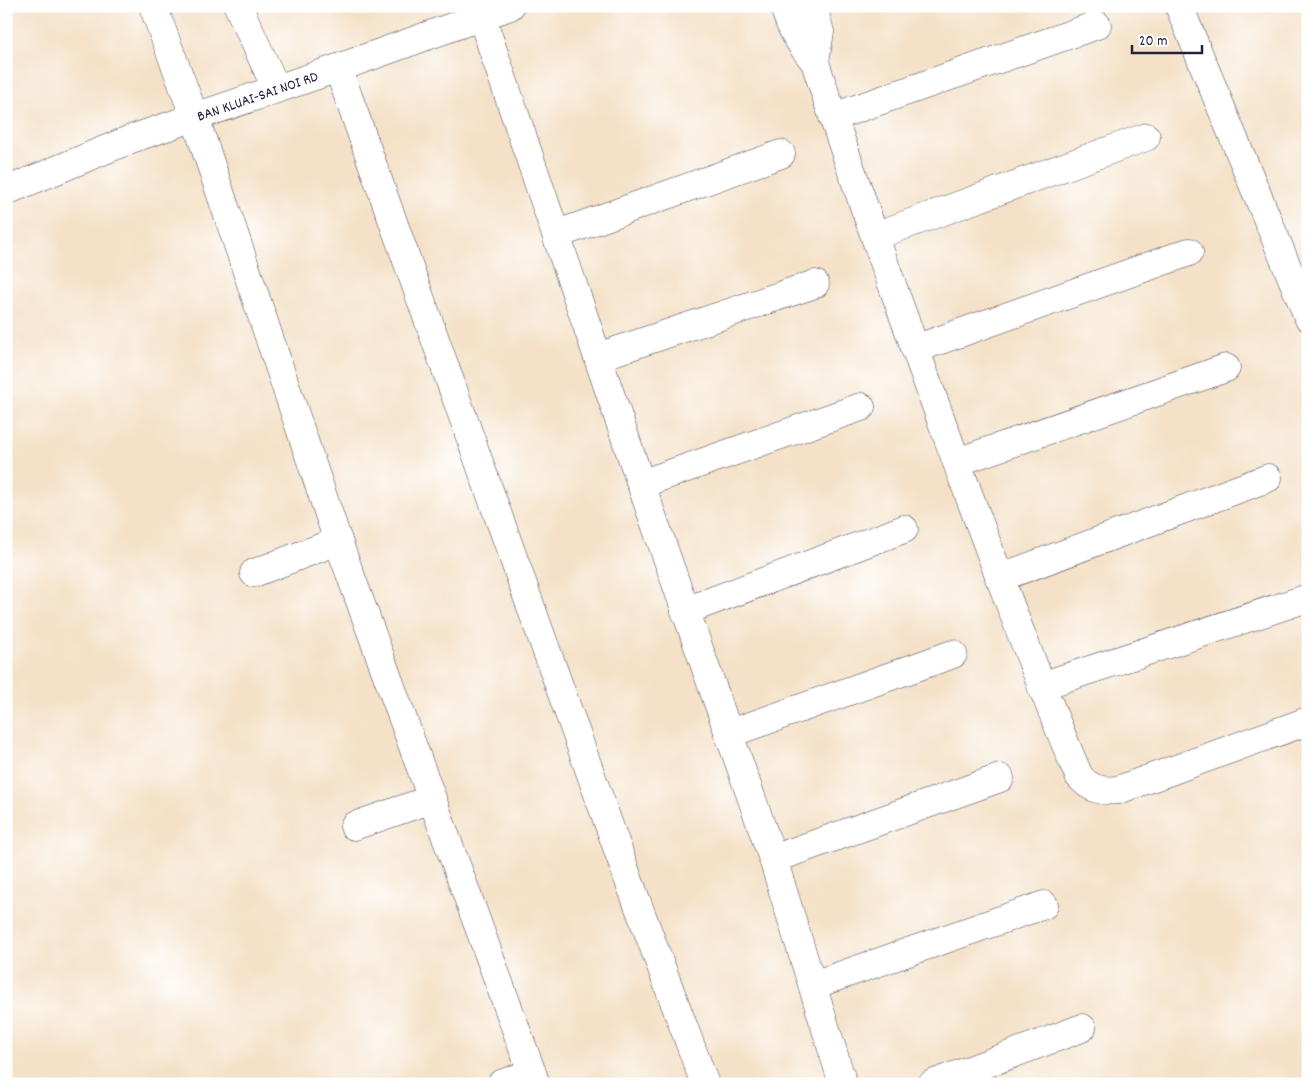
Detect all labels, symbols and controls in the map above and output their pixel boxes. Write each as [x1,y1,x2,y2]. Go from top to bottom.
scale bar [1132,22,1202,54]
text: 20 m [1139,31,1167,53]
street label: BAN KLUAI-SAI NOI RD [195,67,322,128]

